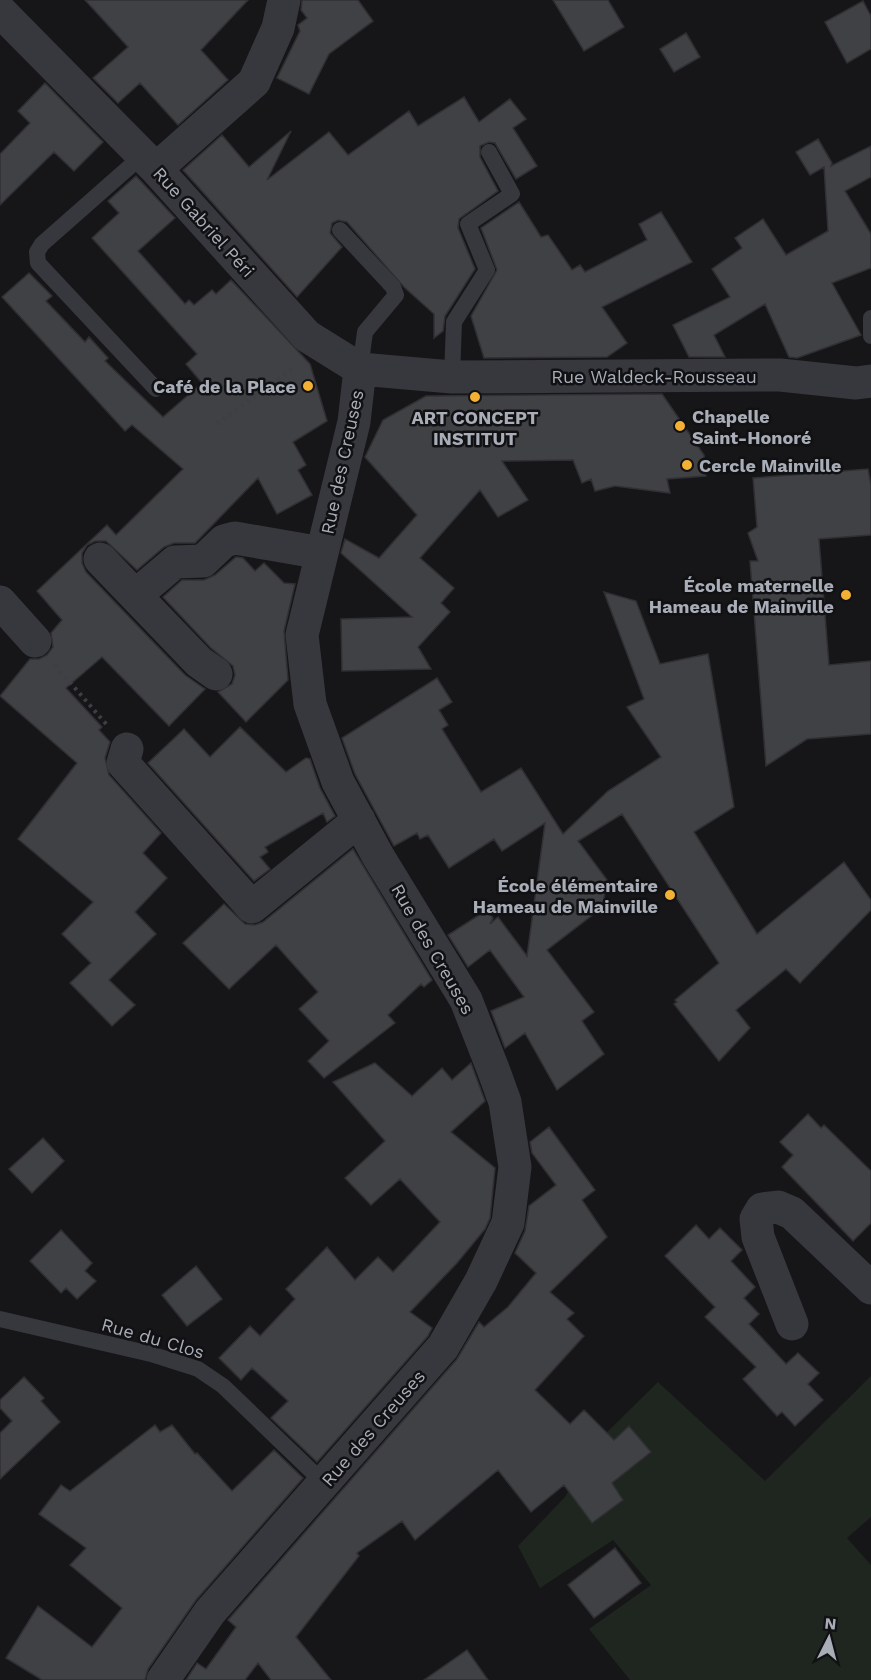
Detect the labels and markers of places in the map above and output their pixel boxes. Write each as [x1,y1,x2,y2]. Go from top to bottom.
place label: Café de la Place [153,376,296,397]
marker: Café de la Place [301,379,315,393]
marker: ART CONCEPT INSTITUT [468,390,482,404]
place label: Chapelle Saint-Honoré [692,406,811,448]
place label: ART CONCEPT INSTITUT [411,407,539,449]
marker: Chapelle Saint-Honoré [673,419,687,433]
place label: Cercle Mainville [699,455,841,476]
marker: Cercle Mainville [680,458,694,472]
place label: École maternelle Hameau de Mainville [649,575,834,617]
marker: École maternelle Hameau de Mainville [839,588,853,602]
place label: École élémentaire Hameau de Mainville [473,875,658,917]
marker: École élémentaire Hameau de Mainville [663,888,677,902]

